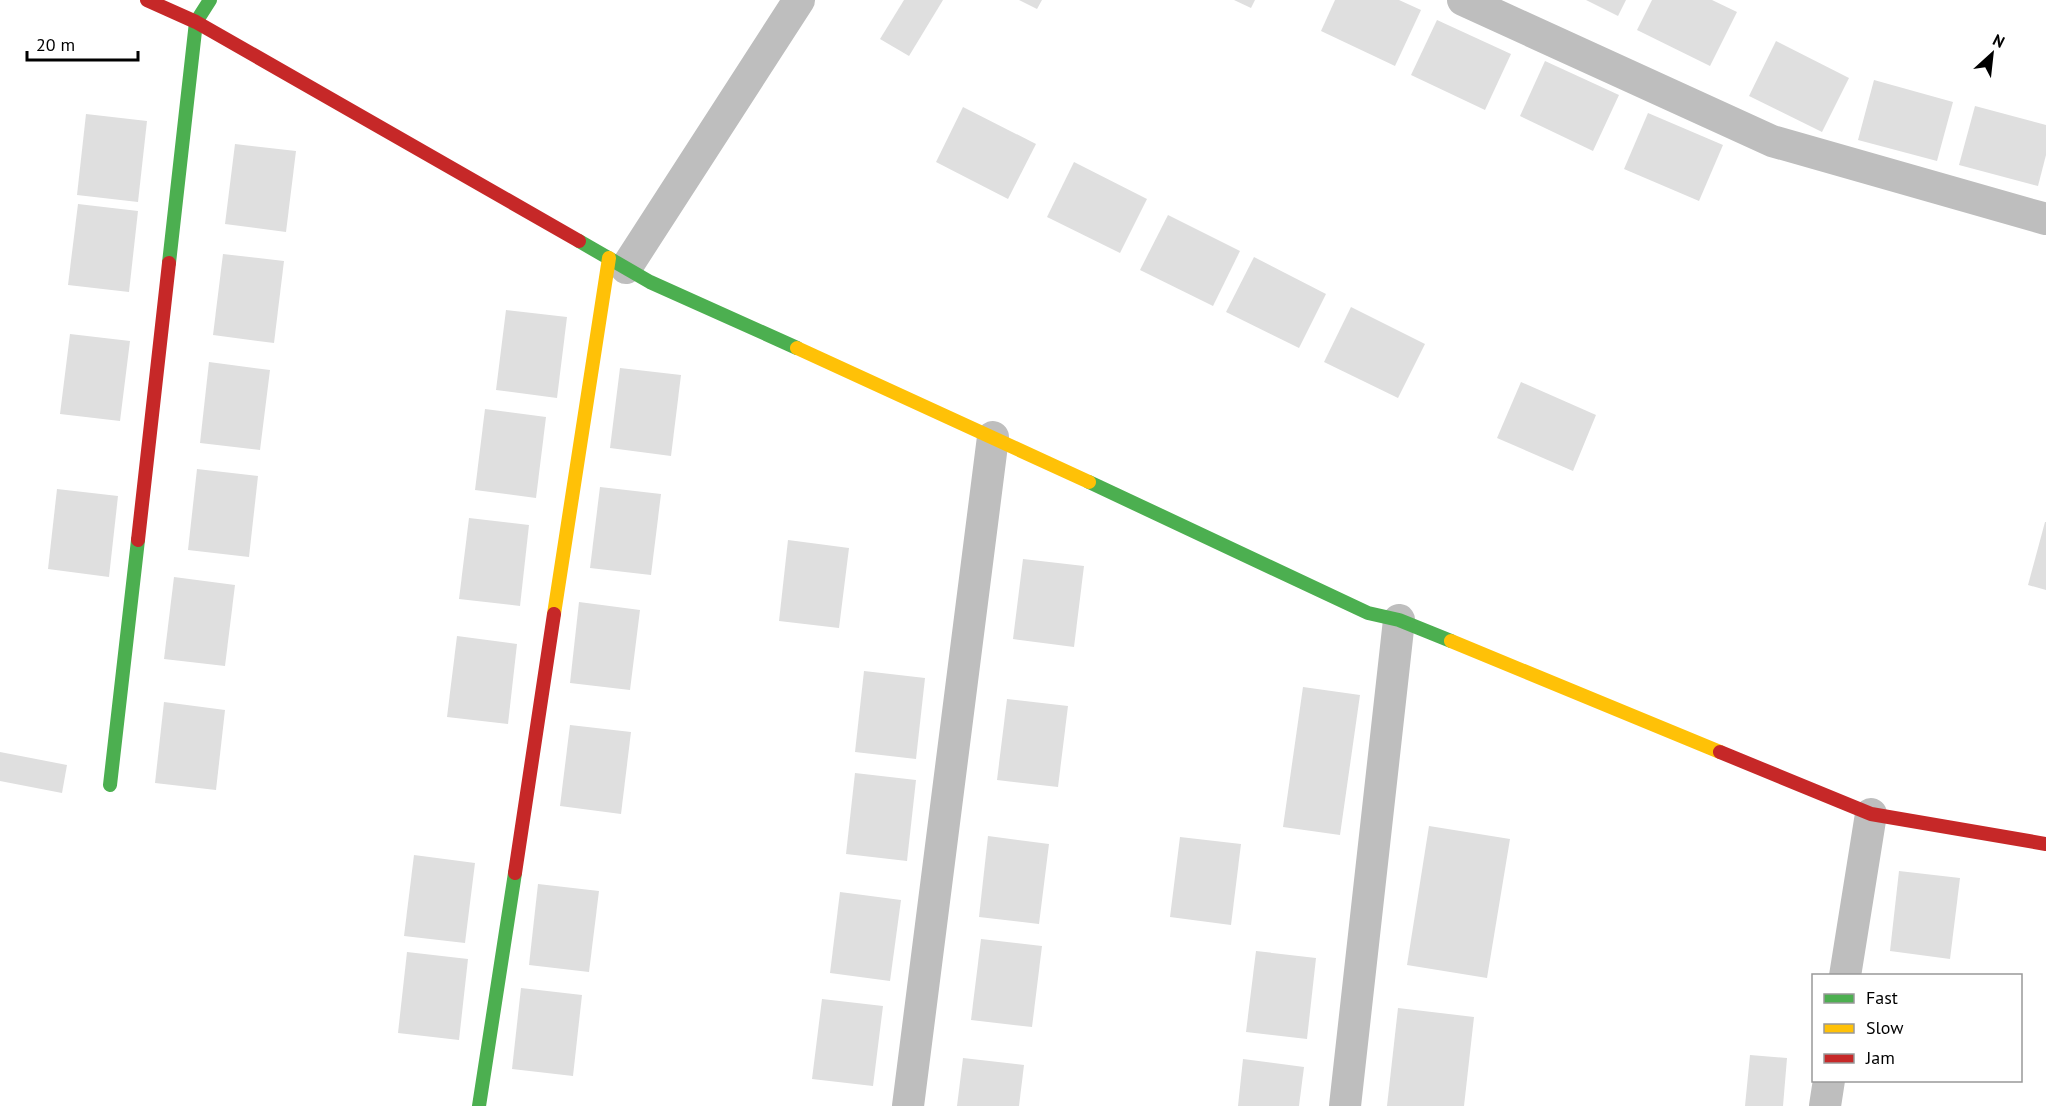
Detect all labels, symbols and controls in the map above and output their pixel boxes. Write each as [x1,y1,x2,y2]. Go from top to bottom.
scale bar [27,24,138,62]
north arrow [1962,24,2022,84]
text: N [1990,29,2008,52]
text: 20 m [36,33,75,56]
legend [1812,974,2022,1082]
text: Fast [1866,986,1898,1009]
text: Slow [1866,1016,1904,1039]
text: Jam [1865,1046,1895,1069]

